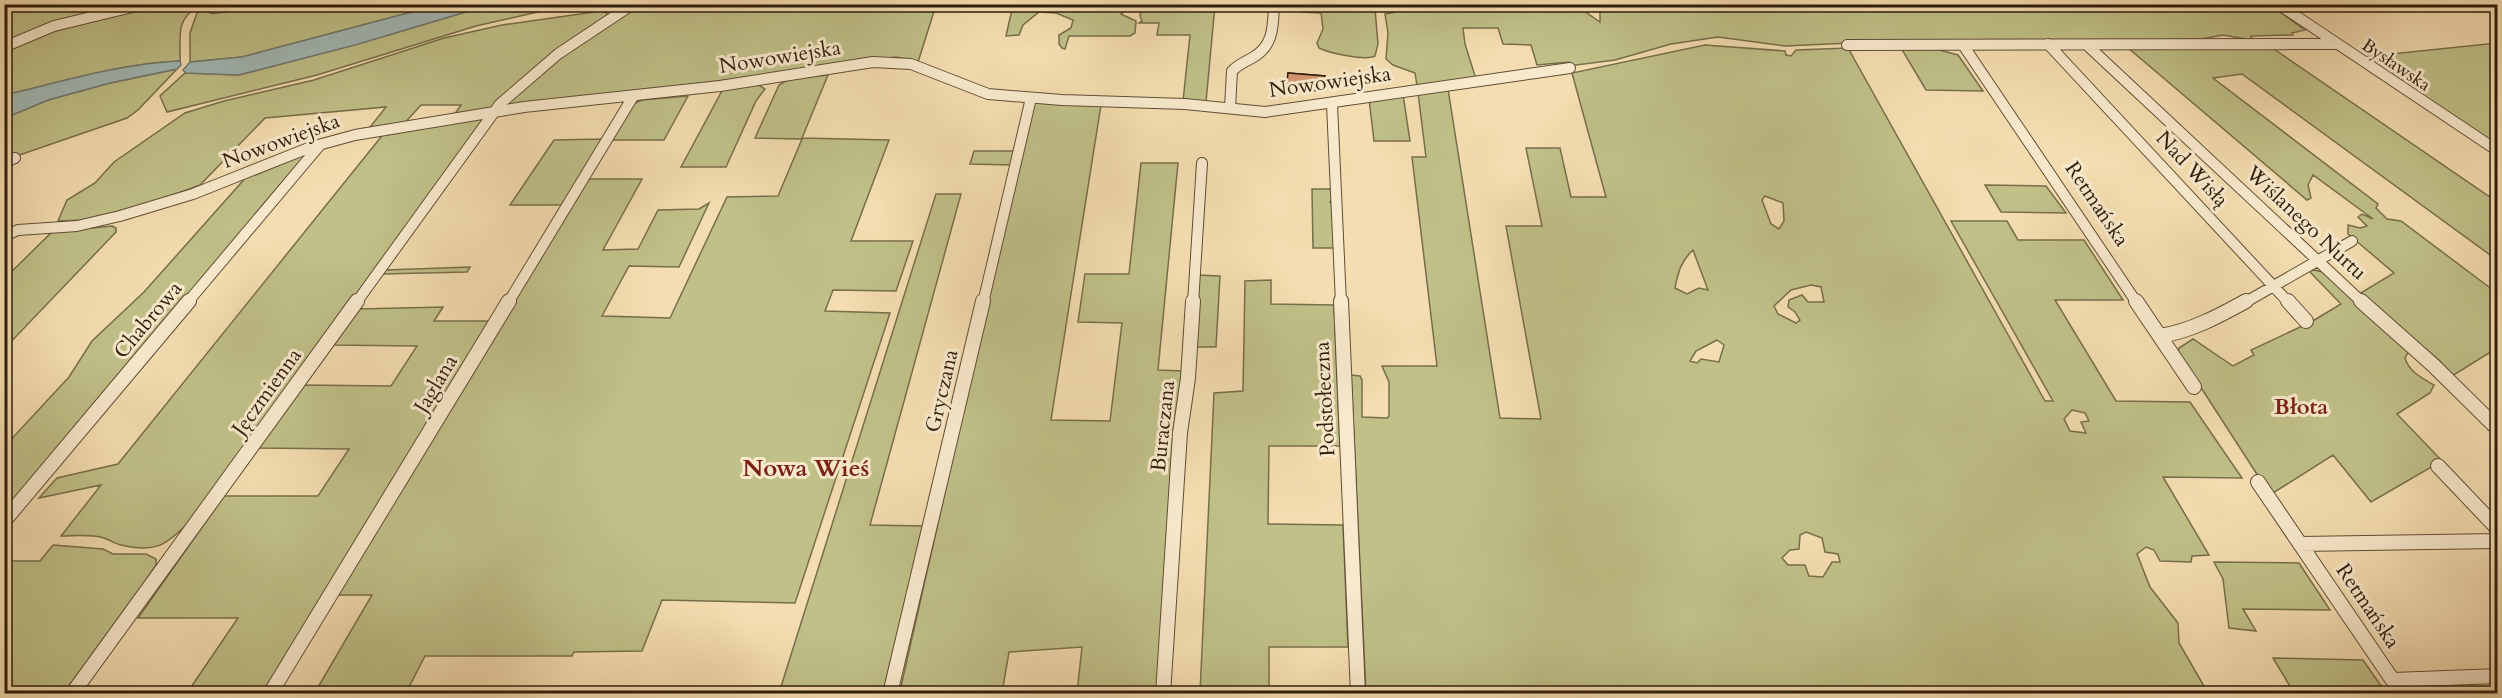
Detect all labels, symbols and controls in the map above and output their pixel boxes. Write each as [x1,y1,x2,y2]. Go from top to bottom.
street label: Nowowiejska [717,33,843,81]
street label: Bysławska [2357,33,2436,97]
street label: Nowowiejska [1267,59,1393,105]
street label: Nowowiejska [218,106,344,176]
street label: Nad Wisłą [2149,124,2235,214]
street label: Retmańska [2058,156,2136,252]
street label: Wiślanego Nurtu [2238,159,2373,287]
street label: Chabrowa [107,275,189,365]
street label: Podstołeczna [1308,341,1342,457]
street label: Jęczmienna [224,342,309,444]
street label: Gryczana [918,347,966,435]
street label: Jaglana [406,349,465,421]
street label: Buraczana [1144,379,1182,473]
district label: Błota [2274,392,2328,422]
district label: Nowa Wieś [742,452,870,485]
street label: Retmańska [2329,558,2407,654]

